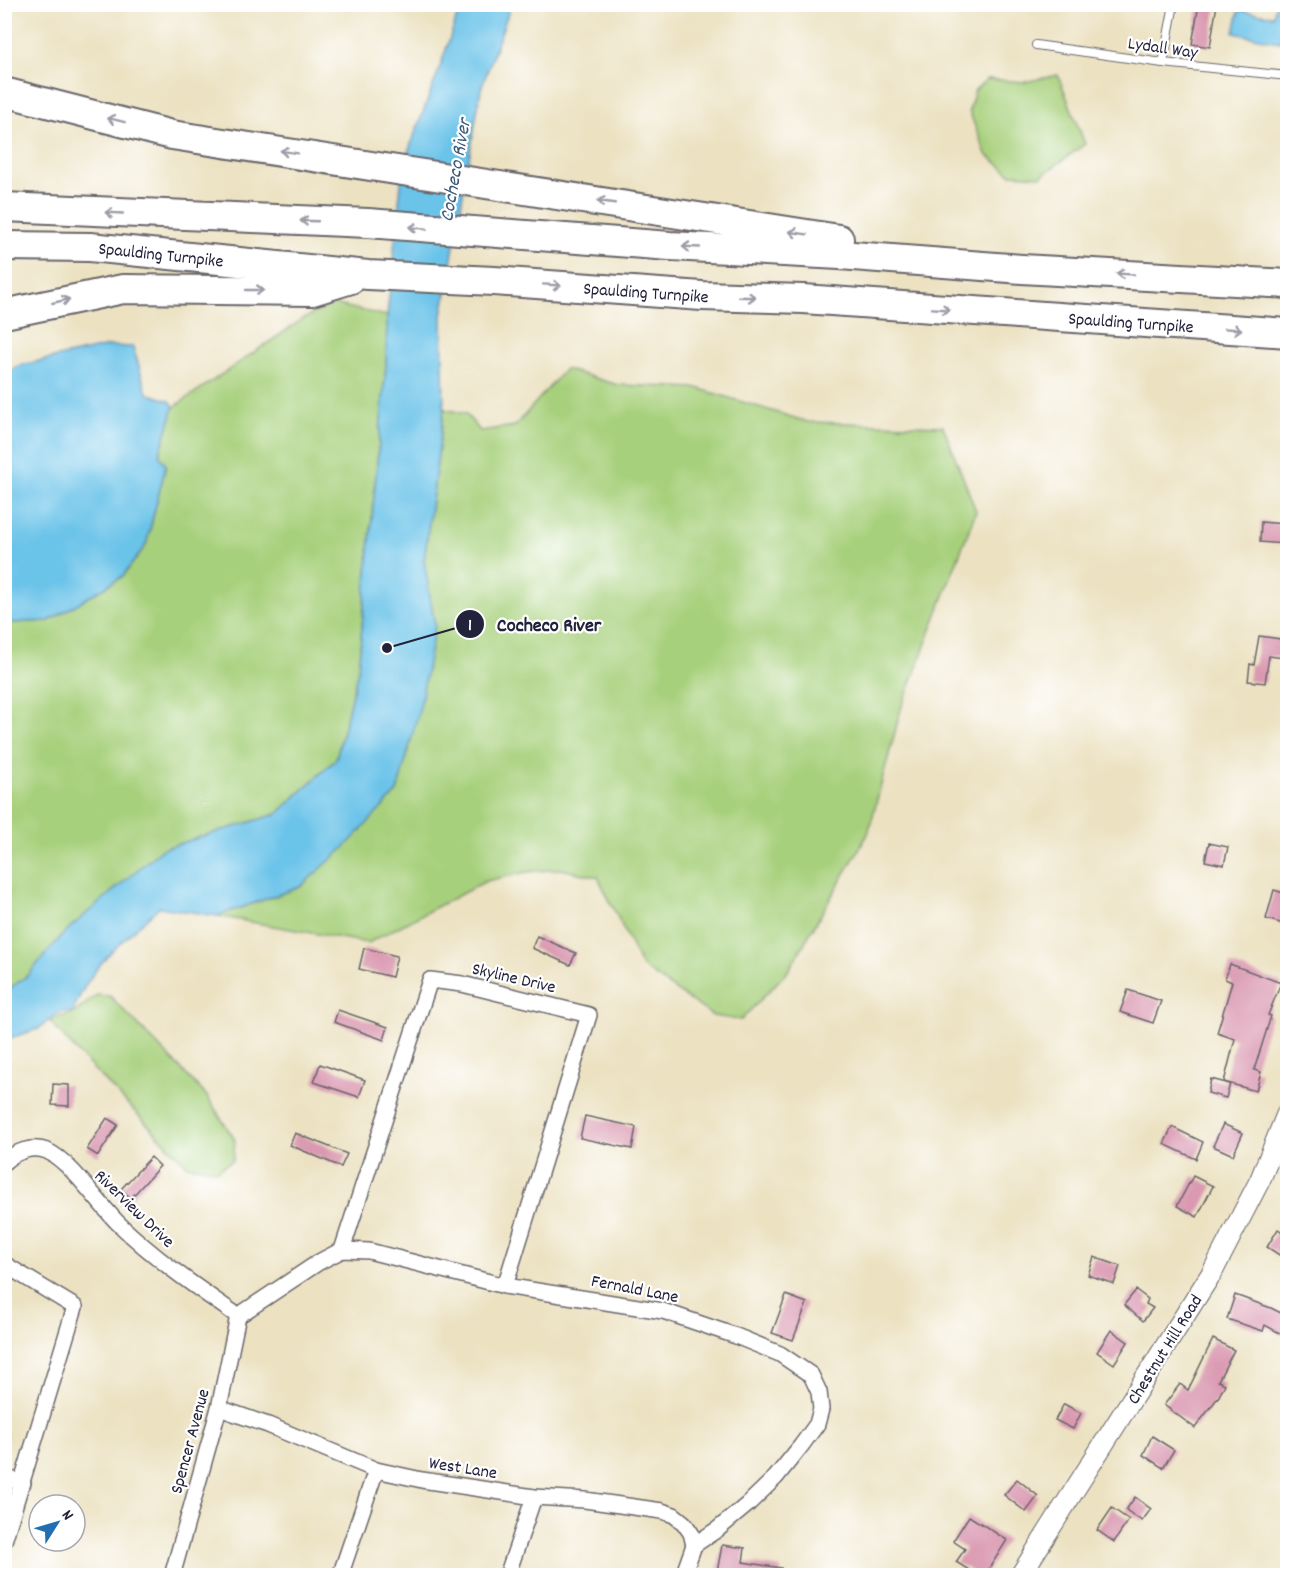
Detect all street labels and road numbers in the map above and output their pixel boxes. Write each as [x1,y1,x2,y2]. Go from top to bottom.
street label: Lydall Way [1126,32,1200,67]
street label: Spaulding Turnpike [97,237,225,275]
street label: Spaulding Turnpike [582,278,709,311]
street label: Spaulding Turnpike [1067,308,1194,341]
street label: Skyline Drive [469,958,558,1001]
street label: Riverview Drive [87,1165,179,1255]
street label: Fernald Lane [589,1270,680,1311]
street label: Chestnut Hill Road [1122,1291,1210,1410]
street label: Spencer Avenue [165,1386,217,1497]
street label: West Lane [427,1452,499,1487]

